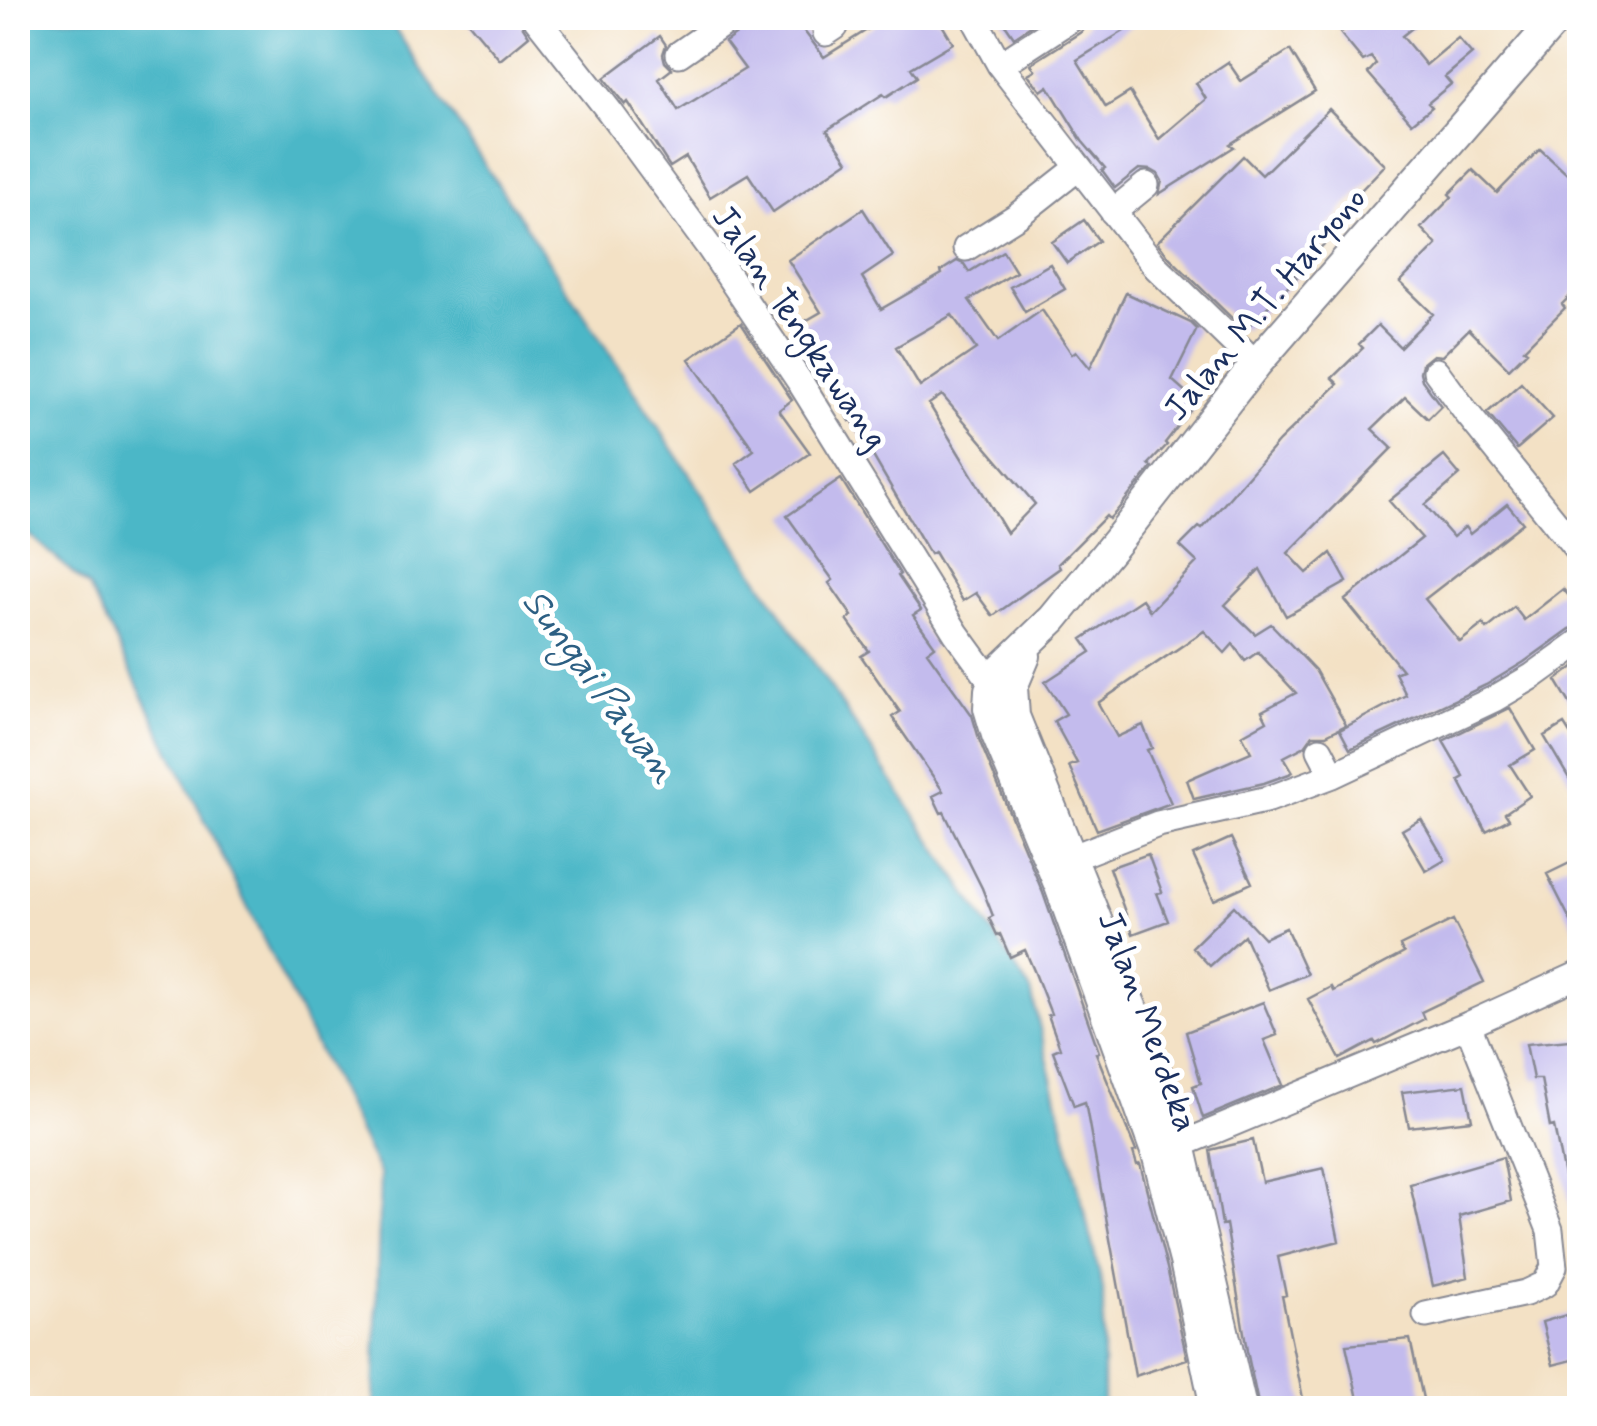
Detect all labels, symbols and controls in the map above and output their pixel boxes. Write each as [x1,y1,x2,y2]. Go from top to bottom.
street label: Jalan M.T. Haryono [1154,177,1377,431]
street label: Jalan Tengkawang [698,197,898,461]
water label: Sungai Pawan [507,580,688,796]
street label: Jalan Merdeka [1086,905,1208,1139]

